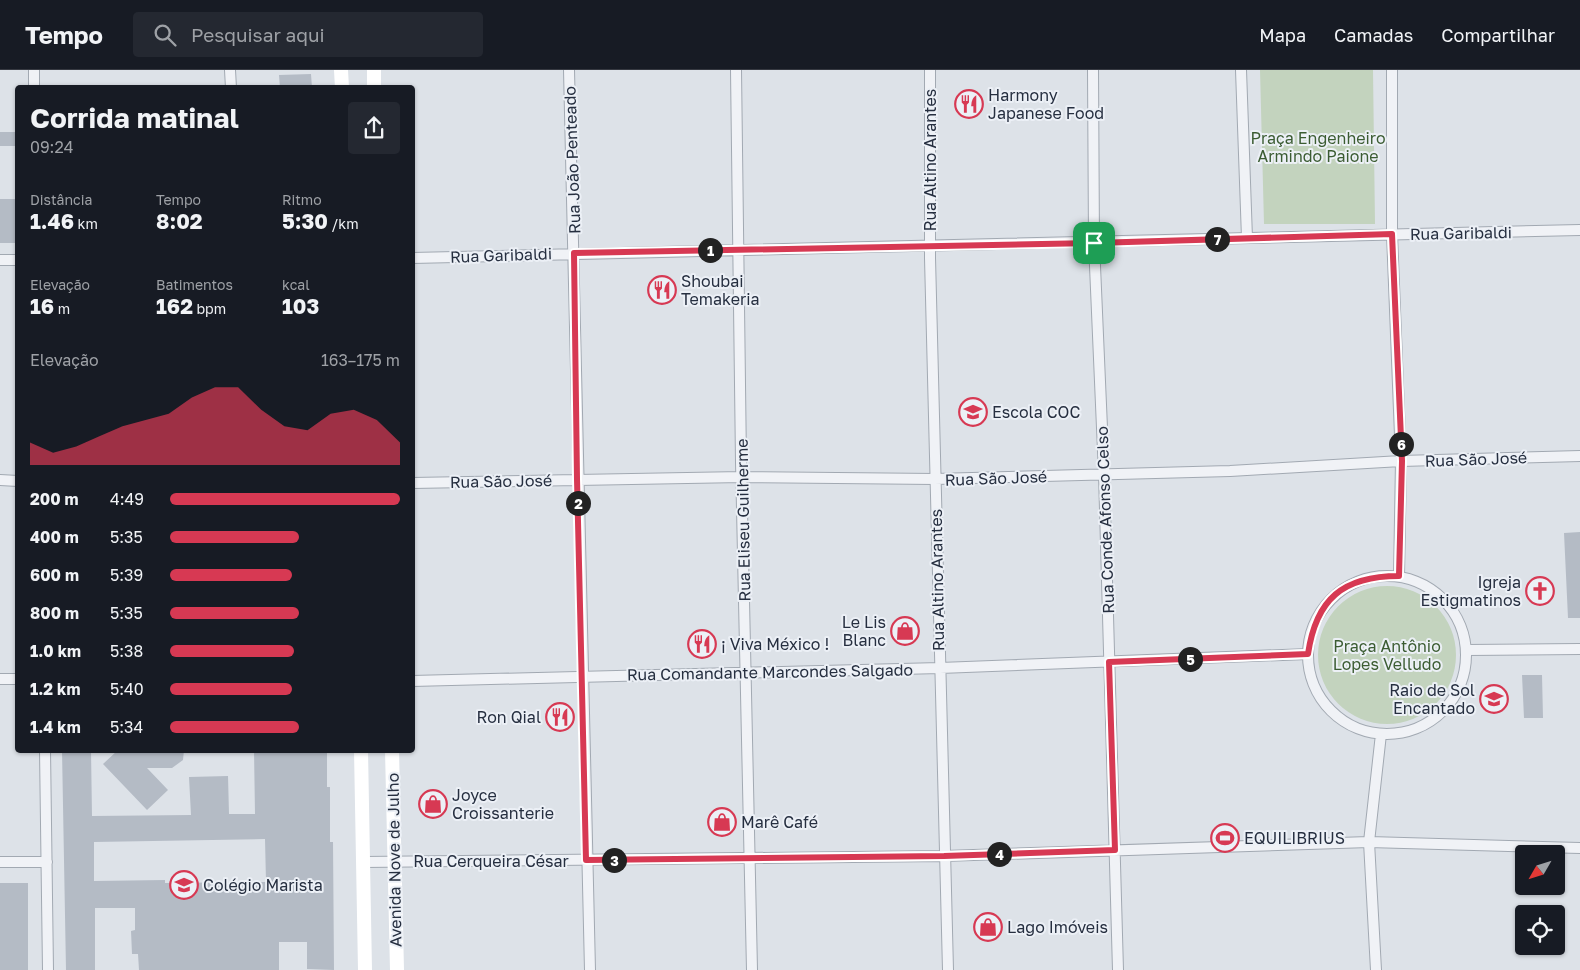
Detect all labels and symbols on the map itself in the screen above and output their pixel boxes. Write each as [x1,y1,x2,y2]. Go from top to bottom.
place label: Harmony Japanese Food [988,85,1104,123]
street label: Rua João Penteado [559,86,585,234]
street label: Rua Altino Arantes [920,89,940,231]
restaurant icon: Harmony Japanese Food [954,89,984,119]
park label: Praça Engenheiro Armindo Paione [1250,128,1386,166]
pin [1073,222,1115,264]
street label: Rua Garibaldi [1410,222,1512,244]
pin: 7 [1204,226,1230,252]
pin: 1 [698,238,722,262]
street label: Rua Garibaldi [450,243,552,267]
place label: Shoubai Temakeria [681,271,760,309]
restaurant icon: Shoubai Temakeria [647,275,677,305]
school or university icon: Escola COC [958,397,988,427]
place label: Escola COC [992,402,1080,422]
street label: Rua Conde Afonso Celso [1092,426,1118,614]
pin: 6 [1388,432,1414,456]
street label: Rua Eliseu Guilherme [732,438,754,602]
street label: Rua São José [1424,447,1528,471]
street label: Rua São José [944,466,1048,490]
street label: Rua São José [450,470,552,492]
pin: 2 [566,490,590,516]
street label: Rua Altino Arantes [926,509,948,651]
place label: Igreja Estigmatinos [1421,572,1521,610]
church icon: Igreja Estigmatinos [1525,576,1555,606]
place label: Le Lis Blanc [842,612,886,650]
shop icon: Le Lis Blanc [890,616,920,646]
restaurant icon: ¡ Viva México ! [687,629,717,659]
place label: ¡ Viva México ! [721,634,829,654]
park label: Praça Antônio Lopes Velludo [1333,636,1441,674]
pin: 5 [1178,646,1202,672]
street label: Rua Comandante Marcondes Salgado [627,660,913,684]
place label: Raio de Sol Encantado [1389,680,1475,718]
school or university icon: Raio de Sol Encantado [1479,684,1509,714]
restaurant icon: Ron Qial [545,702,575,732]
place label: Ron Qial [477,707,541,727]
street label: Avenida Nove de Julho [382,773,406,947]
place label: Joyce Croissanterie [452,785,554,823]
shop icon: Joyce Croissanterie [418,789,448,819]
shop icon: Marê Café [707,807,737,837]
place label: Marê Café [741,812,818,832]
sports icon: EQUILIBRIUS [1210,823,1240,853]
place label: EQUILIBRIUS [1244,828,1345,848]
pin: 4 [986,842,1012,866]
north arrow [1515,845,1565,895]
pin: 3 [602,848,626,872]
street label: Rua Cerqueira César [413,851,569,871]
school or university icon: Colégio Marista [169,870,199,900]
place label: Colégio Marista [203,875,323,895]
shop icon: Lago Imóveis [973,912,1003,942]
place label: Lago Imóveis [1007,917,1108,937]

